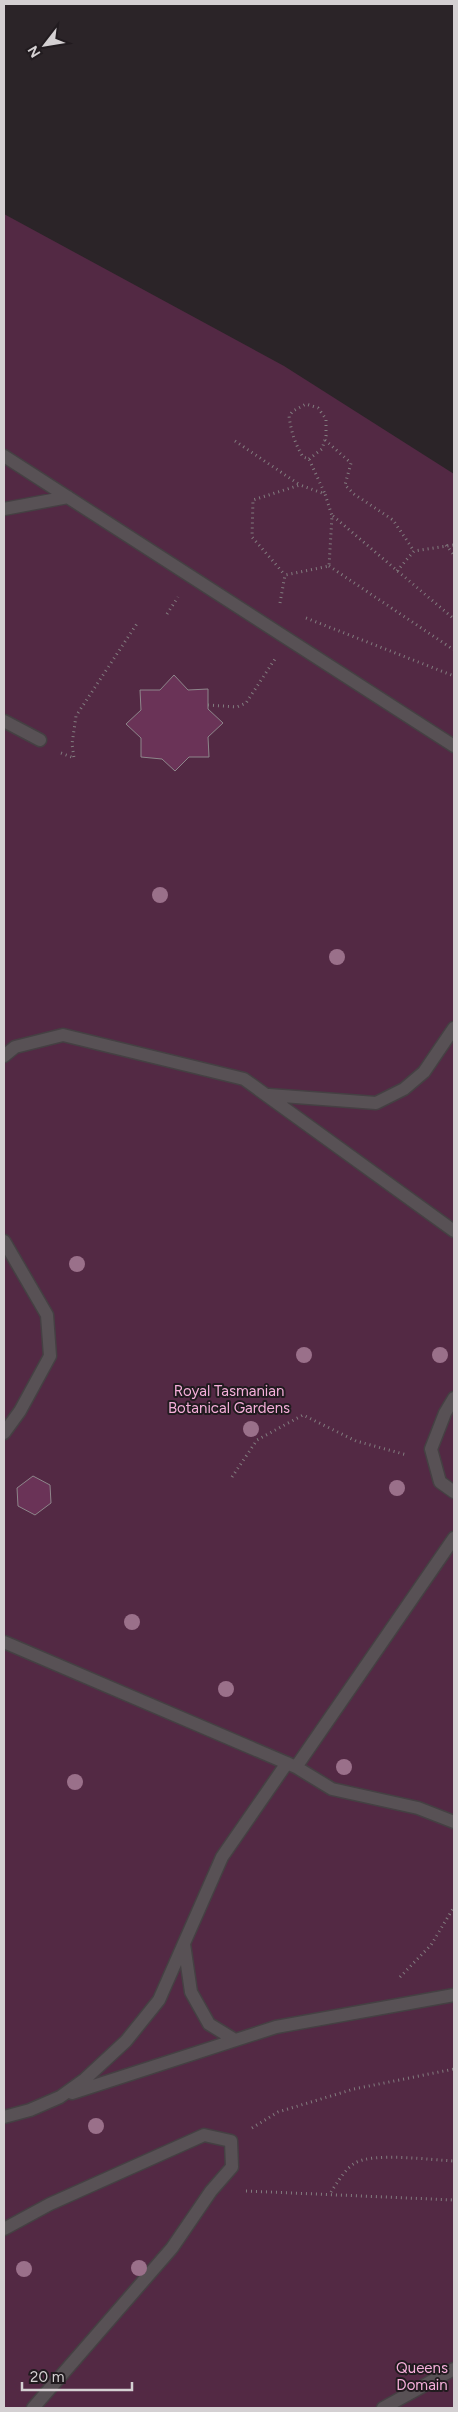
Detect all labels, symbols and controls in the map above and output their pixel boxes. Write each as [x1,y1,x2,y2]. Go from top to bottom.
north arrow [20,20,70,70]
text: N [24,42,44,60]
park label: Royal Tasmanian Botanical Gardens [168,1382,290,1417]
park label: Queens Domain [396,2359,448,2394]
scale bar [22,2360,132,2392]
text: 20 m [30,2368,64,2386]

